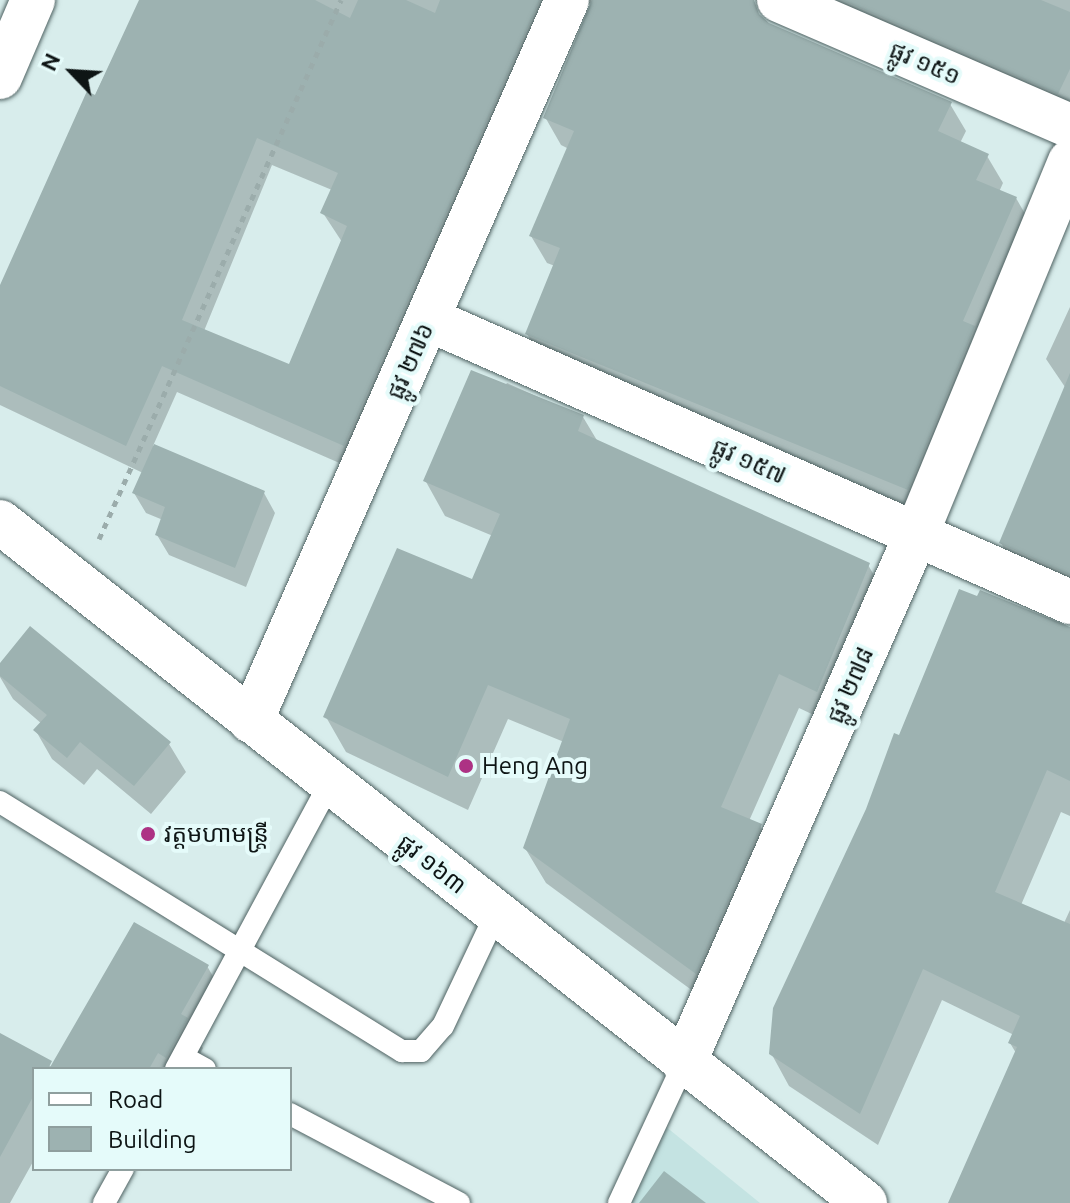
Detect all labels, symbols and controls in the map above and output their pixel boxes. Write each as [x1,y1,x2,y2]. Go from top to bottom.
north arrow [32,32,112,112]
street label: ផ្លូវ ១៥១ [885,35,965,91]
text: N [35,49,65,74]
street label: ផ្លូវ ២៧៦ [380,318,440,404]
street label: ផ្លូវ ១៥៧ [708,432,790,490]
street label: ផ្លូវ ២៧៨ [820,642,880,728]
place label: Heng Ang [482,752,588,780]
marker: Heng Ang [457,757,475,775]
place label: វត្តមហាមន្រ្តី [164,820,269,848]
marker: វត្តមហាមន្រ្តី [139,825,157,843]
street label: ផ្លូវ ១៦៣ [392,828,472,900]
legend [32,1067,292,1171]
text: Road [108,1086,163,1113]
text: Building [108,1126,196,1153]

